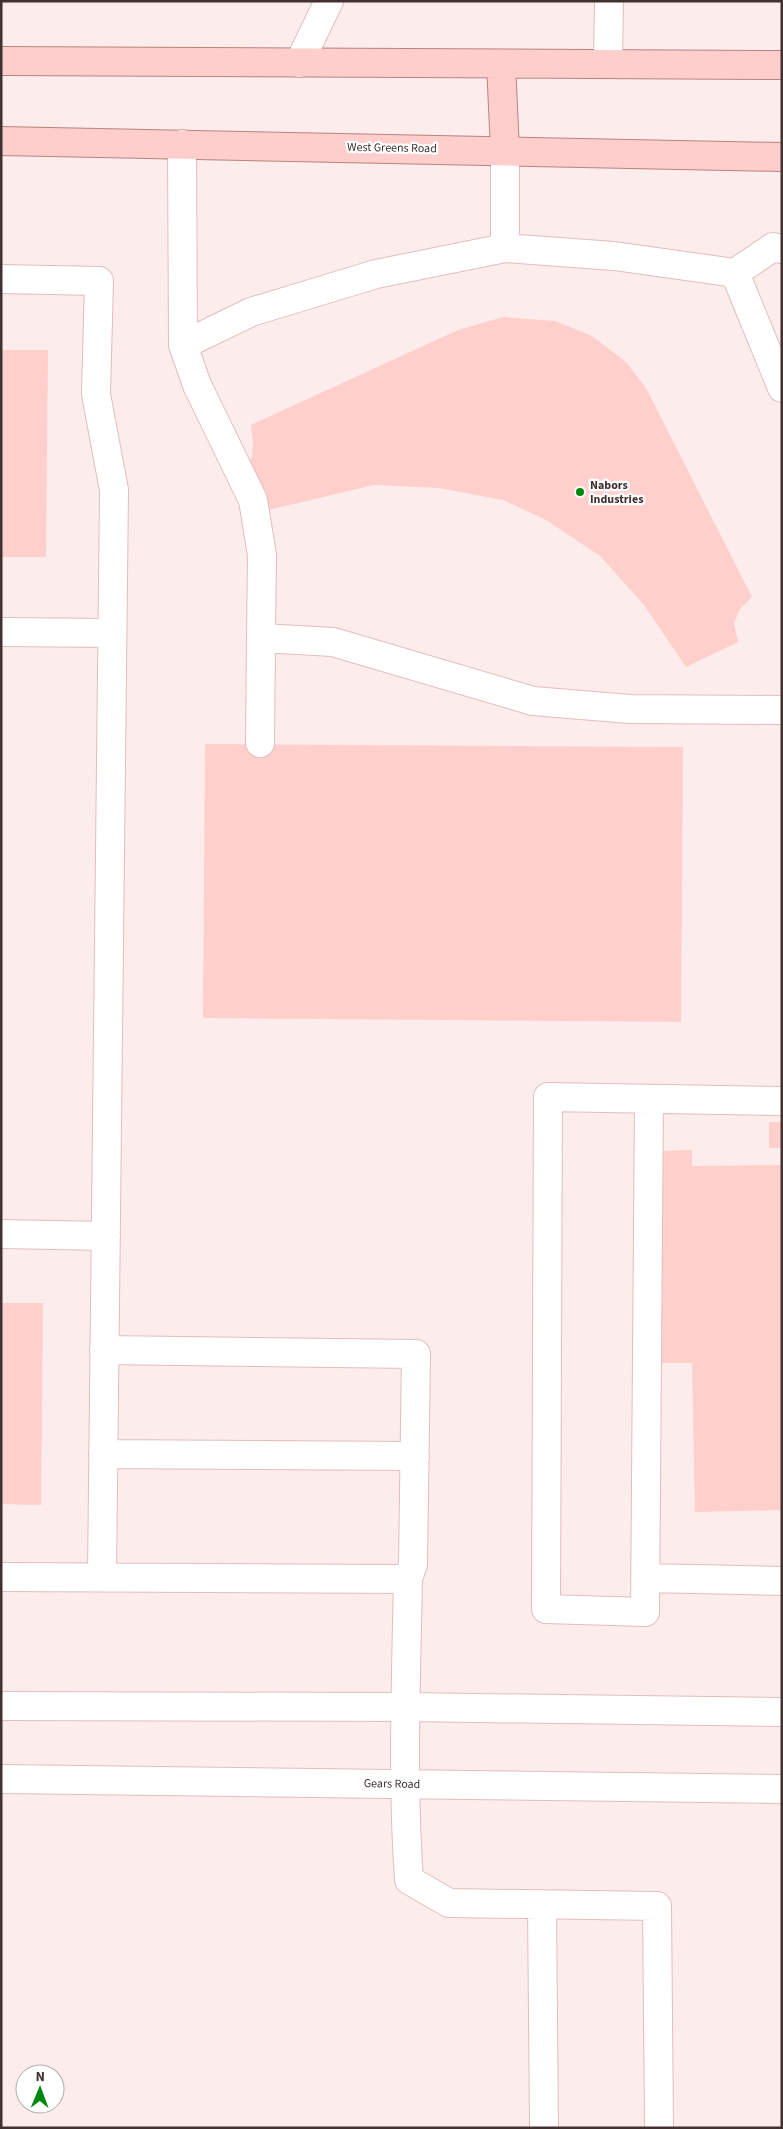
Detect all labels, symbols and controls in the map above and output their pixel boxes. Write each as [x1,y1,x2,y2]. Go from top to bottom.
street label: West Greens Road [347,139,437,157]
place label: Nabors Industries [590,477,643,508]
marker: Nabors Industries [574,486,586,498]
street label: Gears Road [364,1775,420,1793]
north arrow [15,2064,65,2114]
text: N [35,2067,45,2087]

